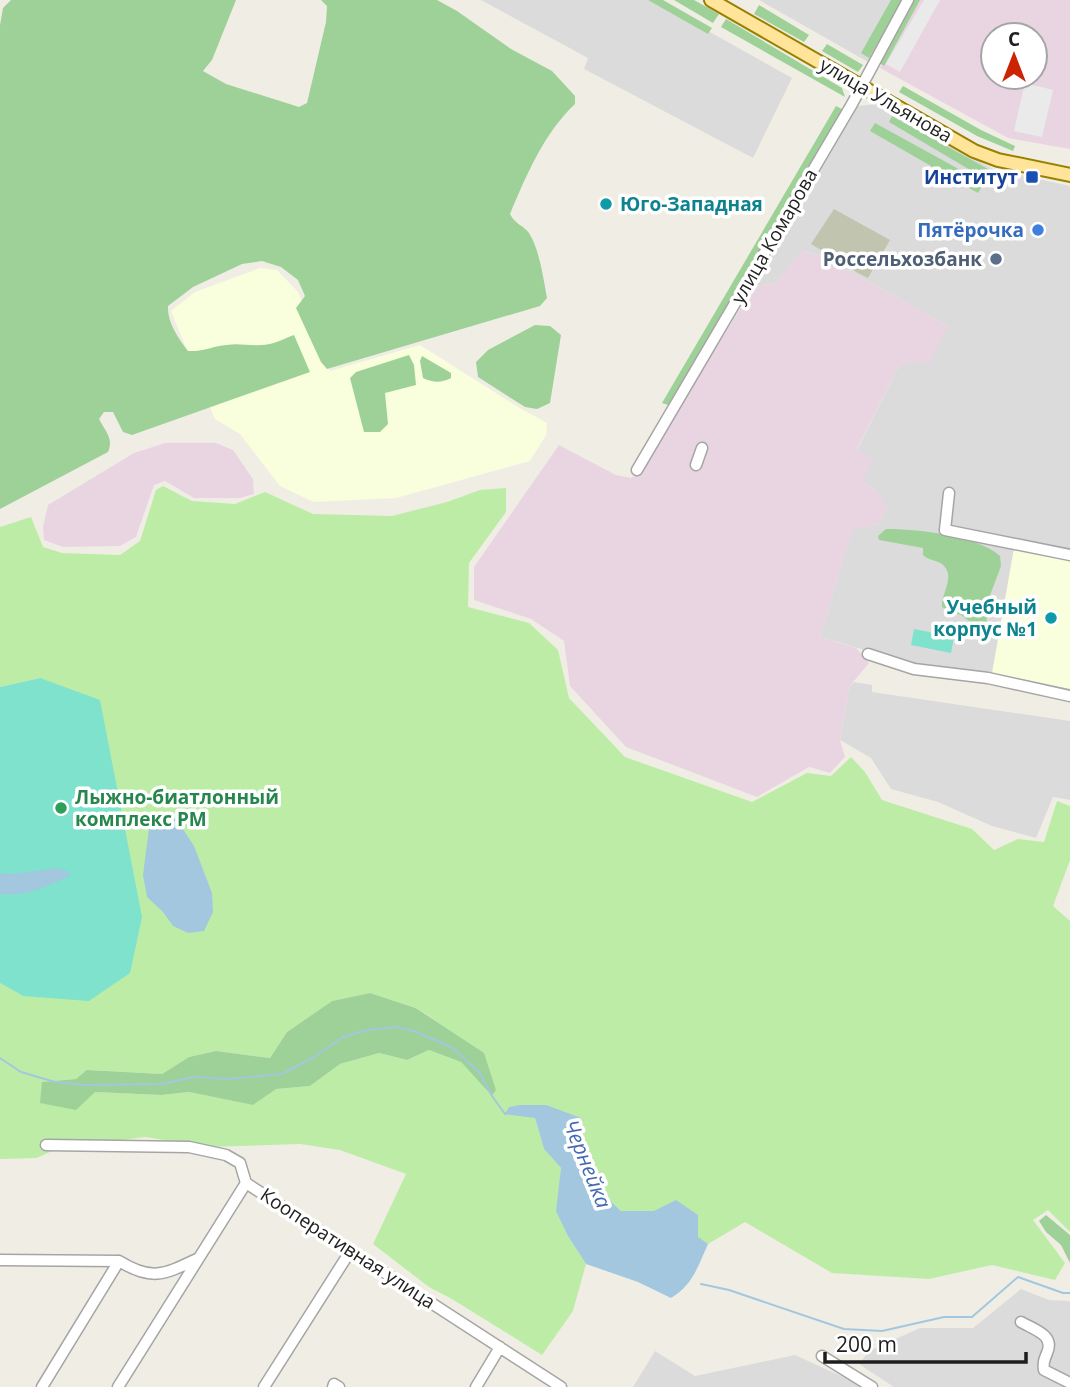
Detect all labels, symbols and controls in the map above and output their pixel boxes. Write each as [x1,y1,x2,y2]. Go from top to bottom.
north arrow [979,21,1049,91]
text: С [1008,26,1020,52]
street label: улица Ульянова [815,51,957,149]
street label: улица Комарова [725,164,823,308]
place label: Институт [924,164,1018,190]
marker: Институт [1024,169,1040,185]
place label: Юго-Западная [620,191,763,217]
marker: Юго-Западная [598,196,614,212]
place label: Пятёрочка [917,217,1024,243]
marker: Пятёрочка [1030,222,1046,238]
place label: Россельхозбанк [823,246,982,272]
marker: Россельхозбанк [988,251,1004,267]
place label: Учебный корпус №1 [933,594,1037,642]
marker: Учебный корпус №1 [1043,610,1059,626]
place label: Лыжно-биатлонный комплекс РМ [75,784,279,832]
marker: Лыжно-биатлонный комплекс РМ [53,800,69,816]
water label: Чернейка [558,1115,618,1212]
street label: Кооперативная улица [255,1182,441,1314]
scale bar [825,1320,1026,1364]
text: 200 m [836,1330,897,1358]

